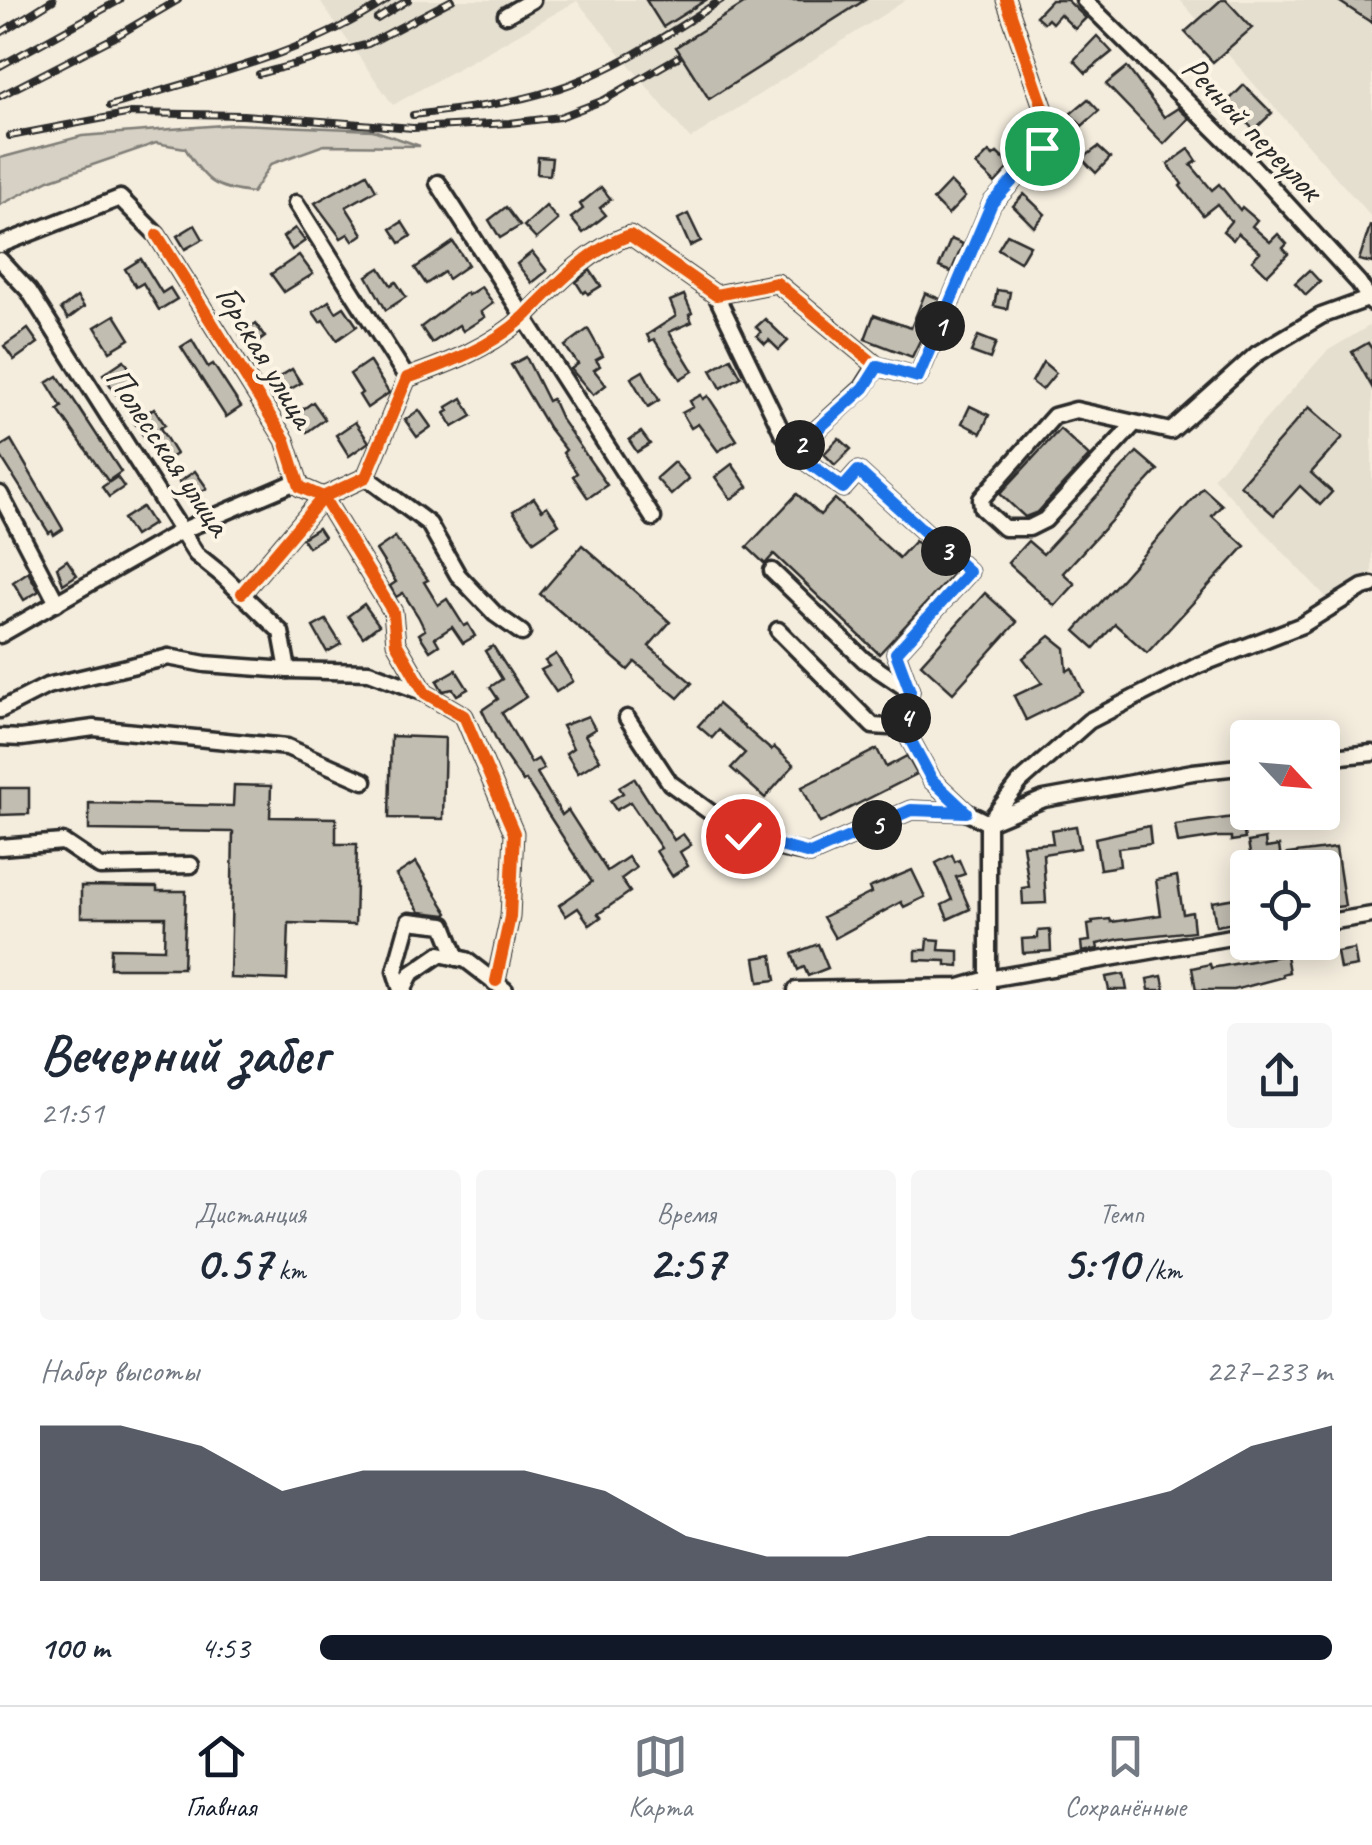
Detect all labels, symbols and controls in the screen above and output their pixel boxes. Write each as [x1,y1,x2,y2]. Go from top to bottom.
street label: Речной переулок [1172,46,1335,213]
pin [1000,106,1085,191]
icon: arrive [1015,121,1070,176]
street label: Горская улица [205,277,327,438]
pin: 1 [915,301,965,351]
text: 1 [934,308,946,343]
street label: Полесская улица [96,358,243,547]
pin: 2 [775,420,825,470]
text: 2 [794,427,806,462]
pin: 3 [921,526,971,576]
text: 3 [940,533,952,568]
pin: 4 [881,693,931,743]
text: 4 [900,700,912,735]
north arrow [1230,720,1340,830]
map controls [1230,720,1340,960]
pin [701,794,786,879]
pin: 5 [852,800,902,850]
text: 5 [871,807,883,842]
icon: check [716,809,771,864]
button: locate [1230,850,1340,960]
text: Вечерний забег [40,1019,328,1089]
button: share [1227,1023,1332,1128]
text: 21:51 [40,1092,104,1133]
text: Дистанция [194,1196,306,1231]
text: Время [656,1196,716,1231]
text: Темп [1099,1196,1144,1231]
text: 0.57 [195,1231,271,1294]
text: 2:57 [648,1231,724,1294]
text: 5:10 [1062,1231,1138,1294]
text: km [271,1252,306,1287]
text: /km [1138,1252,1182,1287]
text: Набор высоты [40,1350,199,1391]
text: 227–233 m [1206,1350,1332,1391]
text: 100 m [40,1627,109,1668]
text: 4:53 [200,1627,250,1668]
tab: Главная [186,1729,256,1824]
tab: Карта [628,1729,692,1824]
tab: Сохранённые [1064,1729,1186,1824]

